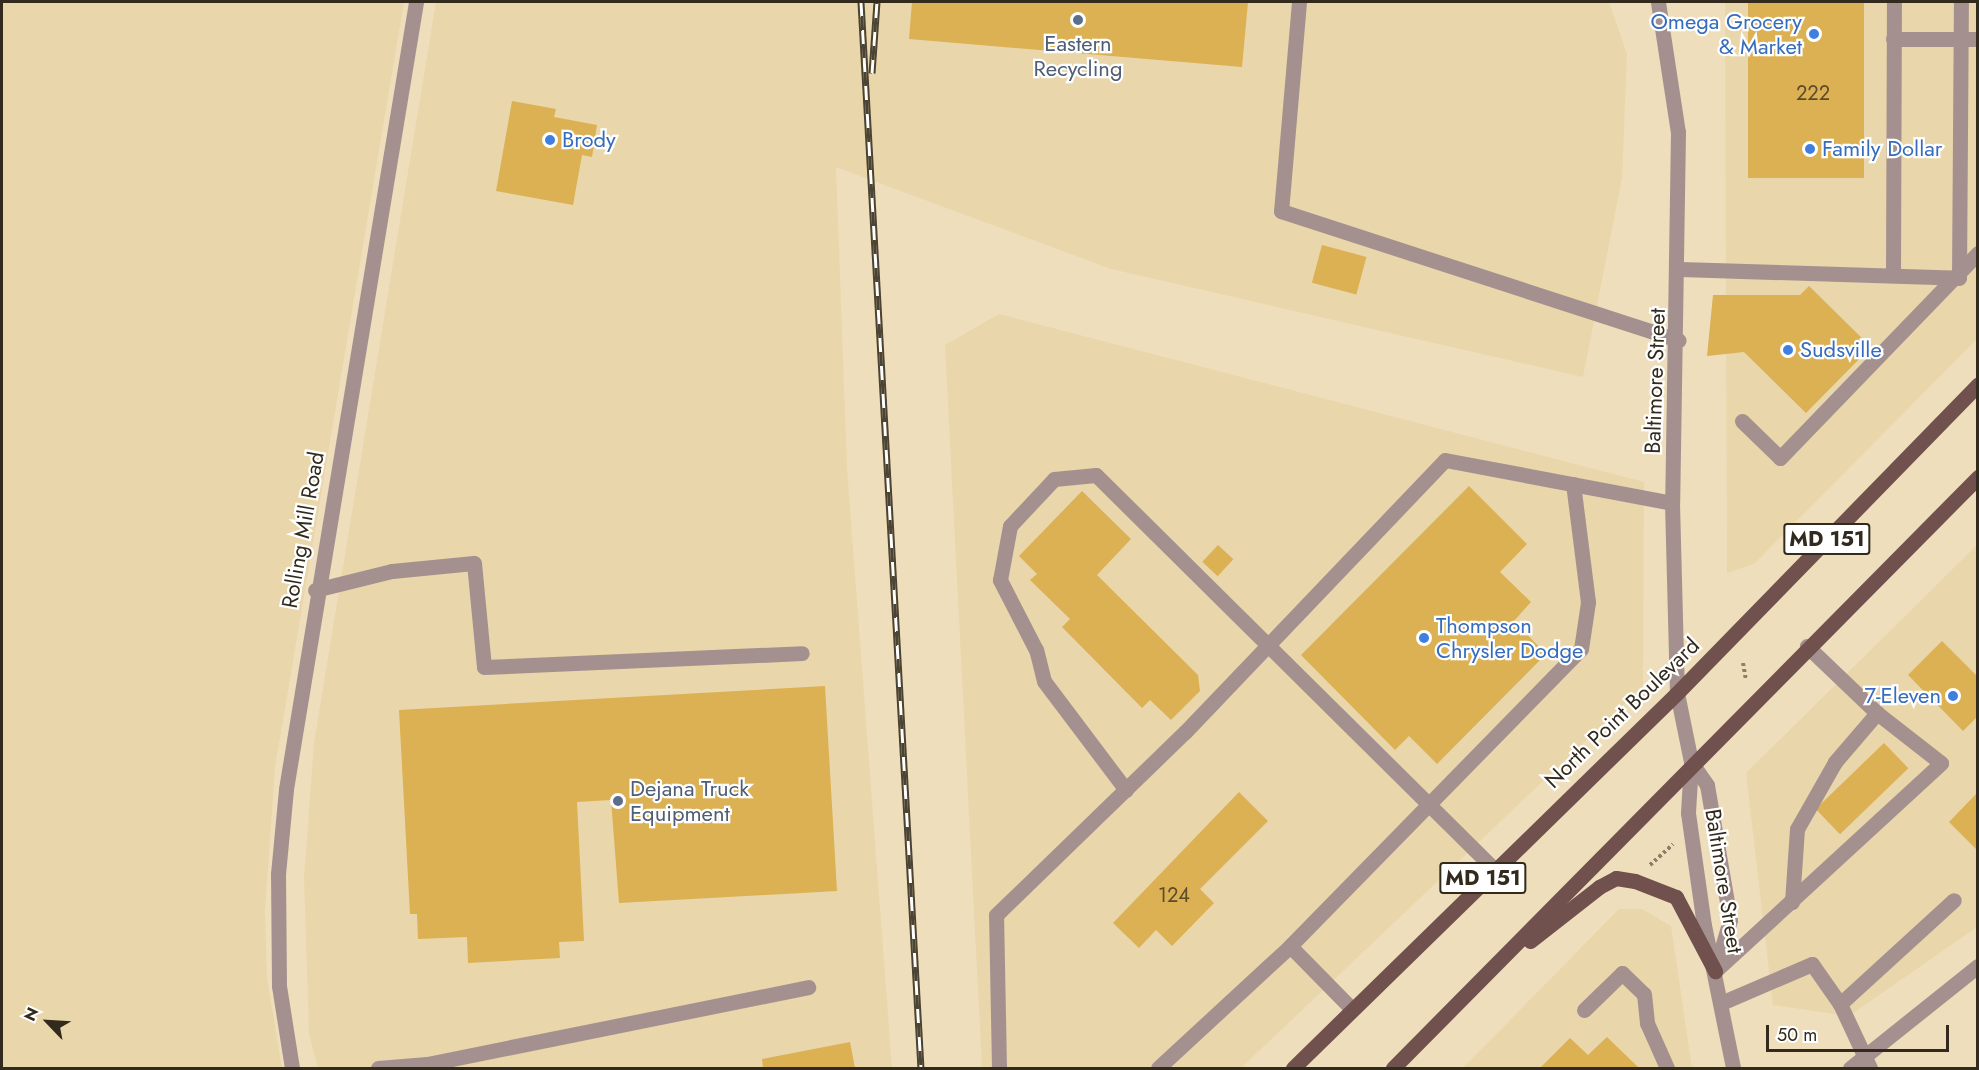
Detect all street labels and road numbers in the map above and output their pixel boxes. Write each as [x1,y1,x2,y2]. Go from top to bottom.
street label: Baltimore Street [1639,308,1671,454]
street label: Rolling Mill Road [276,450,330,610]
road number: MD 151 [1782,521,1872,557]
street label: North Point Boulevard [1539,632,1705,794]
street label: Baltimore Street [1700,807,1748,955]
road number: MD 151 [1438,860,1528,896]

